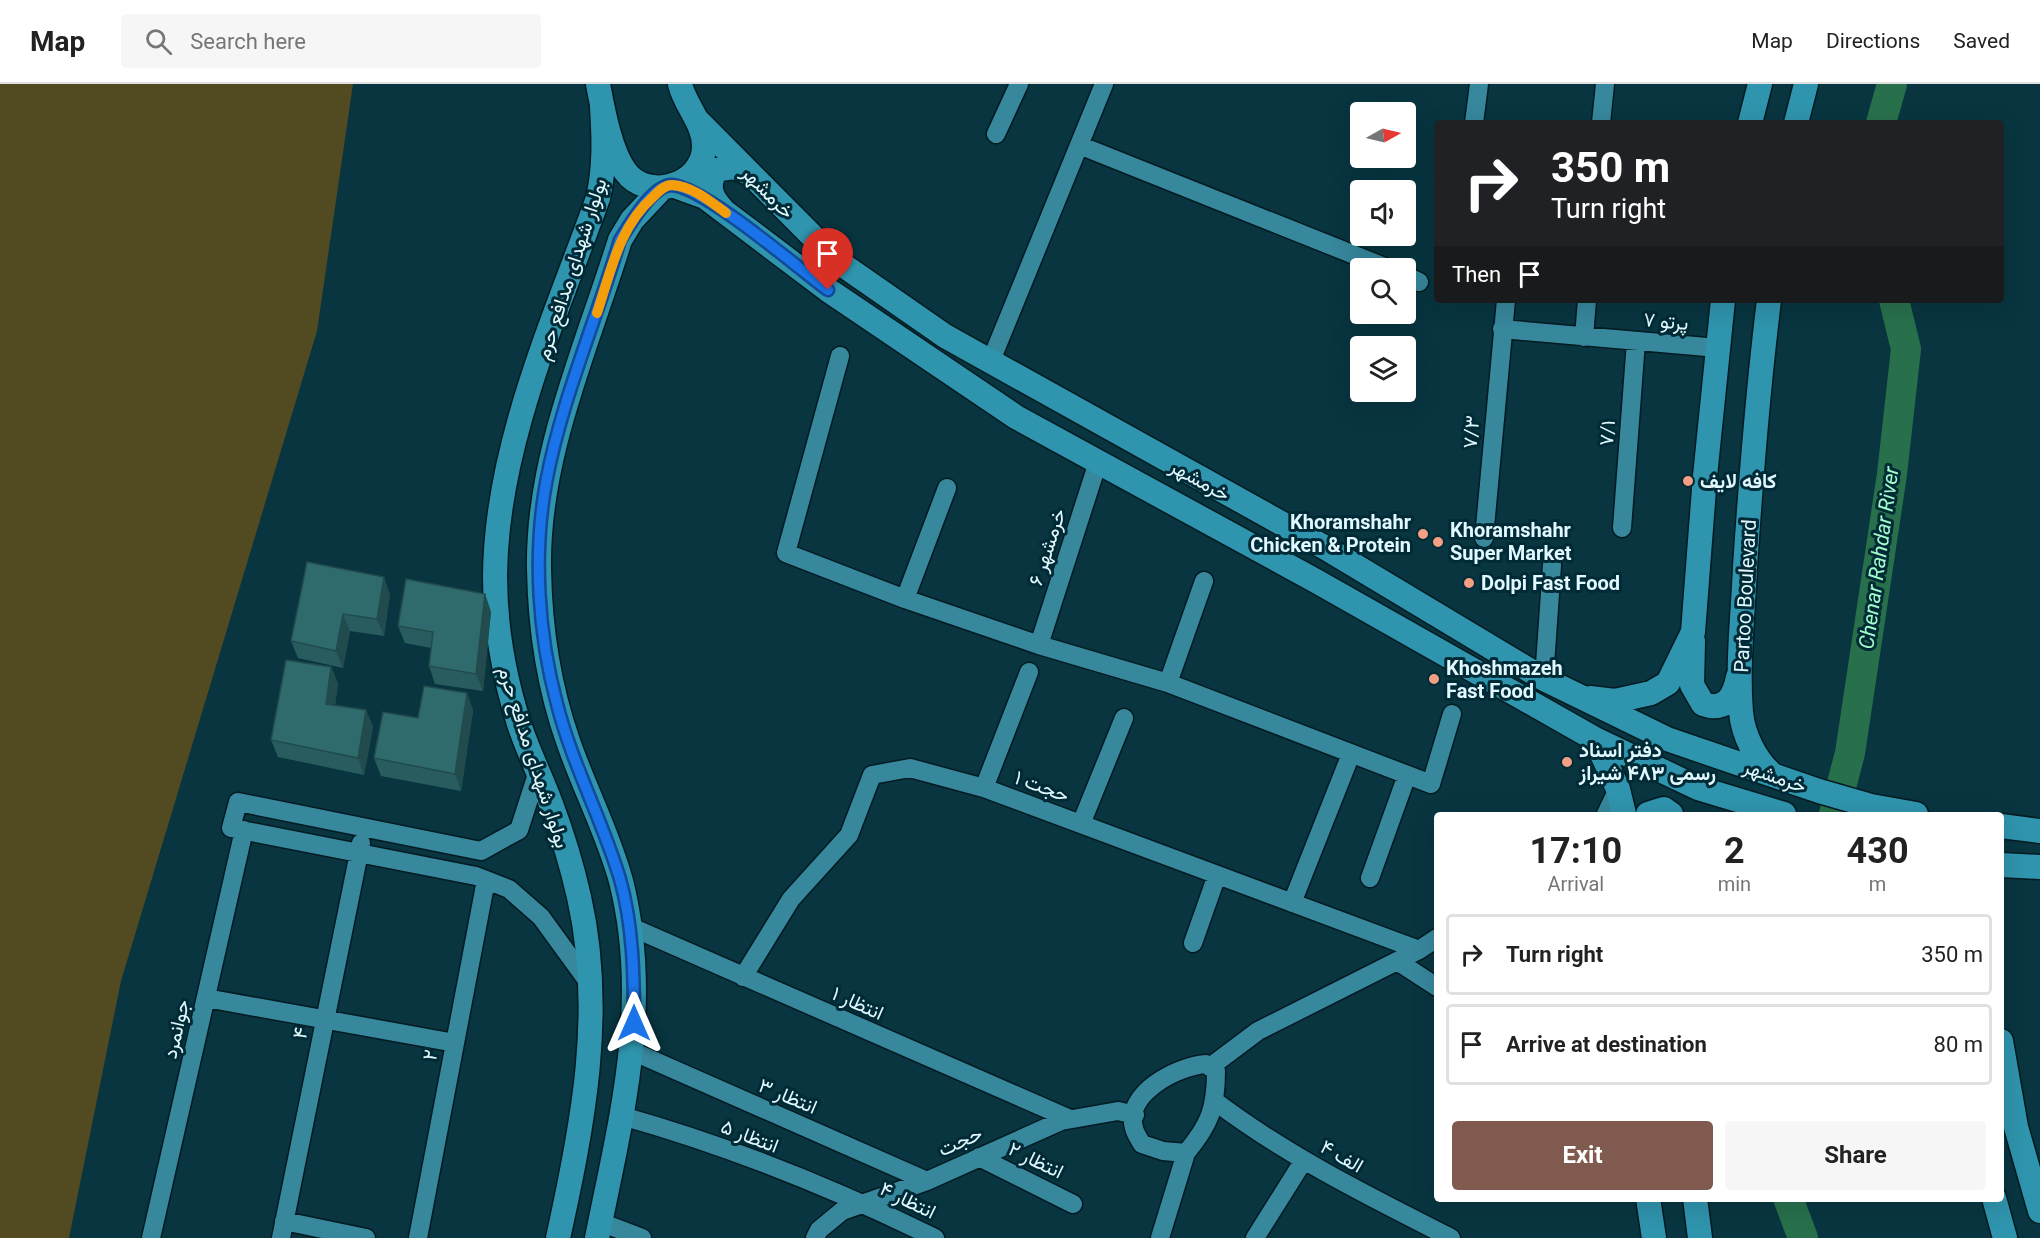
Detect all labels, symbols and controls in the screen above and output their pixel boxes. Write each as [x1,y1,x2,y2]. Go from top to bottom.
search box [121,14,541,68]
text: Map [30,25,85,58]
icon: search [142,25,175,58]
text: Search here [190,29,306,54]
text: Map [1751,29,1793,53]
text: Directions [1826,29,1920,53]
text: Saved [1953,29,2010,53]
north arrow [1350,102,1416,168]
map controls [1350,102,1416,402]
text: 350 m [1551,143,1670,192]
icon: right [1452,144,1530,222]
street label: خرمشهر [735,160,799,224]
street label: بولوار شهدای مدافع حرم [530,175,614,363]
button: sound [1350,180,1416,246]
text: Turn right [1551,193,1666,225]
pin [802,228,853,290]
icon: arrive [811,237,844,270]
button: search [1350,258,1416,324]
icon: arrive [1513,258,1546,291]
text: Then [1452,262,1501,287]
street label: پرتو ۷ [1642,307,1689,337]
button: layers [1350,336,1416,402]
street label: ۷/۳ [1458,414,1484,450]
street label: ۷/۱ [1594,419,1620,447]
street label: خرمشهر [1164,453,1234,507]
water label: Chenar Rahdar River [1854,464,1904,651]
place label: کافه لایف [1700,469,1777,493]
marker: کافه لایف [1681,474,1695,488]
street label: خرمشهر ۶ [1023,505,1072,589]
place label: Khoramshahr Chicken & Protein [1250,510,1412,557]
place label: Khoramshahr Super Market [1450,518,1572,565]
street label: Partoo Boulevard [1729,519,1761,673]
marker: Khoramshahr Chicken & Protein [1416,527,1430,541]
marker: Khoramshahr Super Market [1431,535,1445,549]
place label: Dolpi Fast Food [1481,571,1620,595]
marker: Dolpi Fast Food [1462,576,1476,590]
place label: Khoshmazeh Fast Food [1446,656,1563,703]
street label: بولوار شهدای مدافع حرم [491,663,575,851]
marker: Khoshmazeh Fast Food [1427,672,1441,686]
place label: دفتر اسناد رسمی ۴۸۳ شیراز [1578,738,1716,786]
street label: خرمشهر [1739,754,1810,799]
marker: دفتر اسناد رسمی ۴۸۳ شیراز [1560,755,1574,769]
street label: حجت ۱ [1011,765,1073,807]
text: 17:10 [1529,830,1622,872]
text: 2 [1724,830,1745,872]
text: 430 [1847,830,1909,872]
text: Arrival [1547,872,1604,896]
text: min [1718,872,1751,896]
text: m [1869,872,1886,896]
icon: right [1455,938,1488,971]
text: Turn right [1506,942,1603,967]
text: 350 m [1921,942,1983,967]
street label: انتظار ۱ [828,981,887,1026]
position arrow [602,991,666,1055]
street label: جوانمرد [158,997,195,1061]
street label: ۴ [287,1025,313,1041]
icon: arrive [1455,1028,1488,1061]
text: Arrive at destination [1506,1032,1707,1057]
text: 80 m [1934,1032,1983,1057]
street label: ۲ [417,1048,443,1062]
street label: انتظار ۳ [755,1073,821,1120]
street label: انتظار ۵ [717,1114,782,1159]
street label: حجت [934,1121,986,1161]
button: Exit [1452,1121,1713,1190]
button: Share [1725,1121,1986,1190]
street label: ۴ الف [1316,1134,1368,1178]
street label: انتظار ۲ [1004,1136,1068,1185]
street label: انتظار ۴ [876,1176,940,1225]

